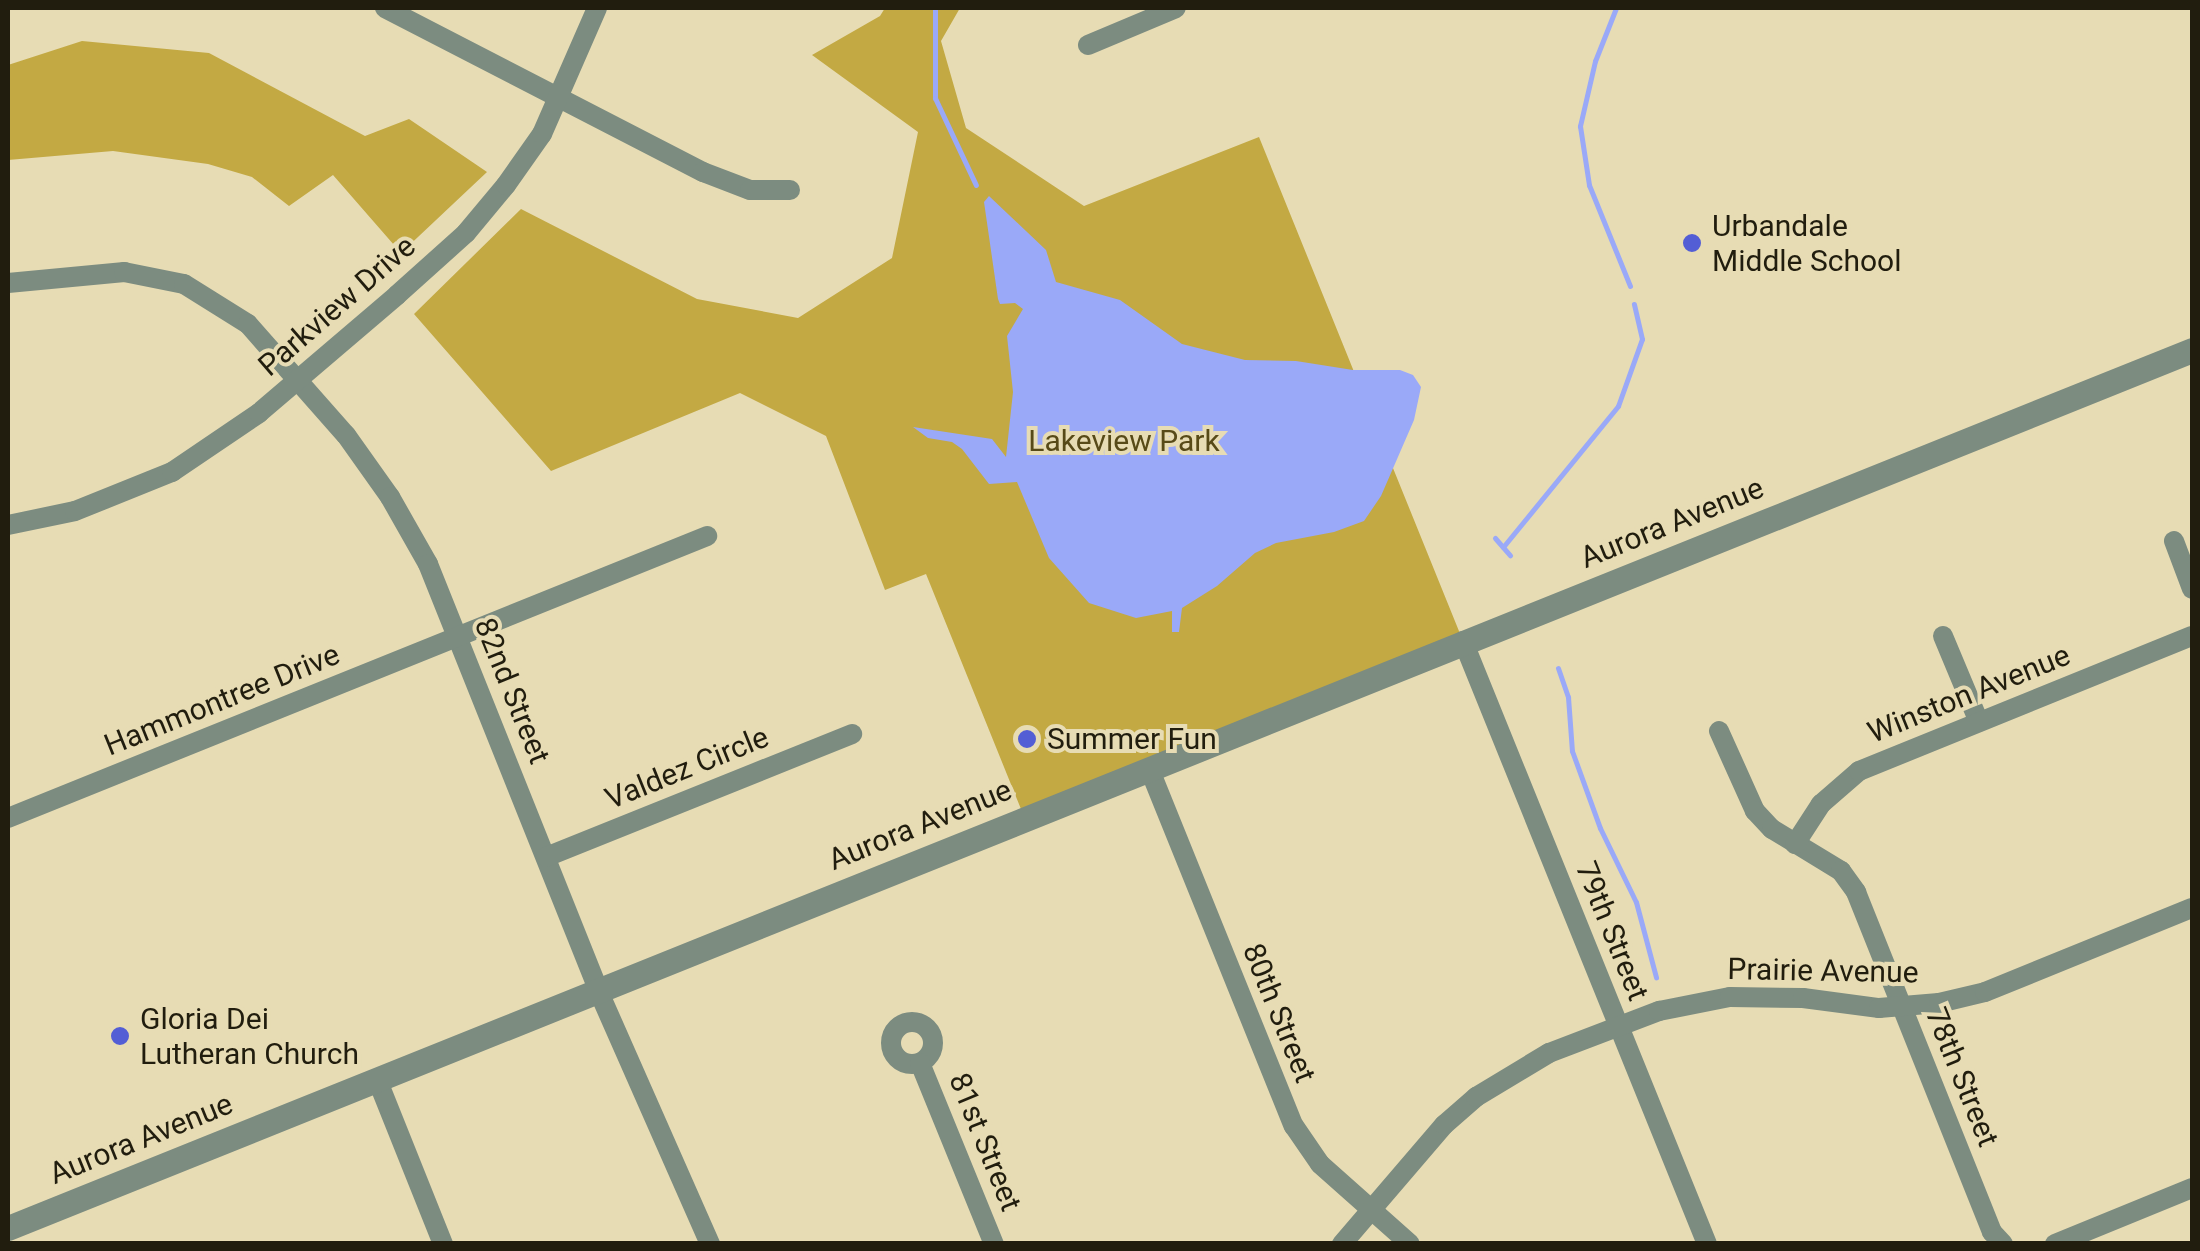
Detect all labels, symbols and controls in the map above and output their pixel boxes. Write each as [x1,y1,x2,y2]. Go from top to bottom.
place label: Urbandale Middle School [1712,208,1902,278]
street label: Parkview Drive [251,228,423,384]
marker: Urbandale Middle School [1681,232,1703,254]
park label: Lakeview Park [1028,423,1220,459]
street label: Aurora Avenue [1575,470,1769,576]
street label: 82nd Street [467,613,557,769]
street label: Hammontree Drive [99,636,345,764]
street label: Winston Avenue [1863,637,2075,751]
street label: Valdez Circle [600,719,774,817]
place label: Summer Fun [1047,721,1217,757]
marker: Summer Fun [1016,728,1038,750]
street label: Aurora Avenue [823,772,1017,878]
street label: 79th Street [1568,856,1656,1006]
street label: 80th Street [1235,938,1323,1088]
street label: Prairie Avenue [1727,951,1919,991]
place label: Gloria Dei Lutheran Church [140,1001,359,1072]
street label: 78th Street [1918,1002,2006,1152]
marker: Gloria Dei Lutheran Church [109,1025,131,1047]
street label: 81st Street [941,1068,1029,1216]
street label: Aurora Avenue [44,1086,238,1192]

